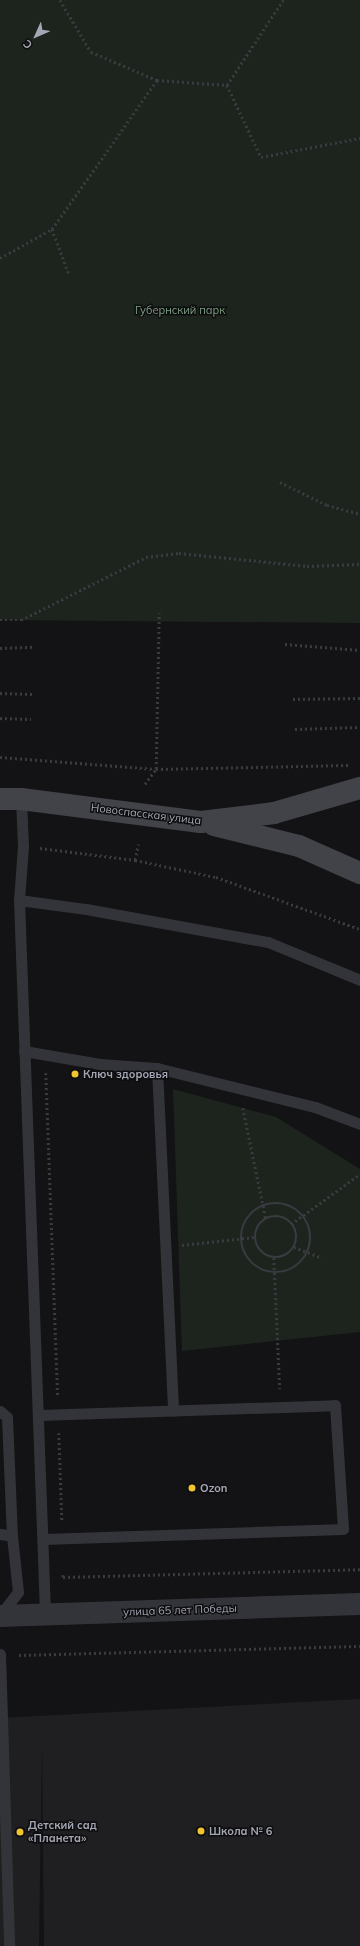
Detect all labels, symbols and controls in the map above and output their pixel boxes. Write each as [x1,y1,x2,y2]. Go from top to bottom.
north arrow [16,16,56,56]
text: С [20,37,35,52]
park label: Губернский парк [135,303,225,317]
street label: Новоспасская улица [90,801,202,827]
place label: Ключ здоровья [83,1067,168,1081]
marker: Ключ здоровья [70,1069,80,1079]
place label: Ozon [200,1481,227,1495]
marker: Ozon [187,1483,197,1493]
street label: улица 65 лет Победы [123,1601,237,1619]
place label: Детский сад «Планета» [28,1819,97,1845]
place label: Школа № 6 [209,1824,272,1838]
marker: Школа № 6 [196,1826,206,1836]
marker: Детский сад «Планета» [15,1827,25,1837]

